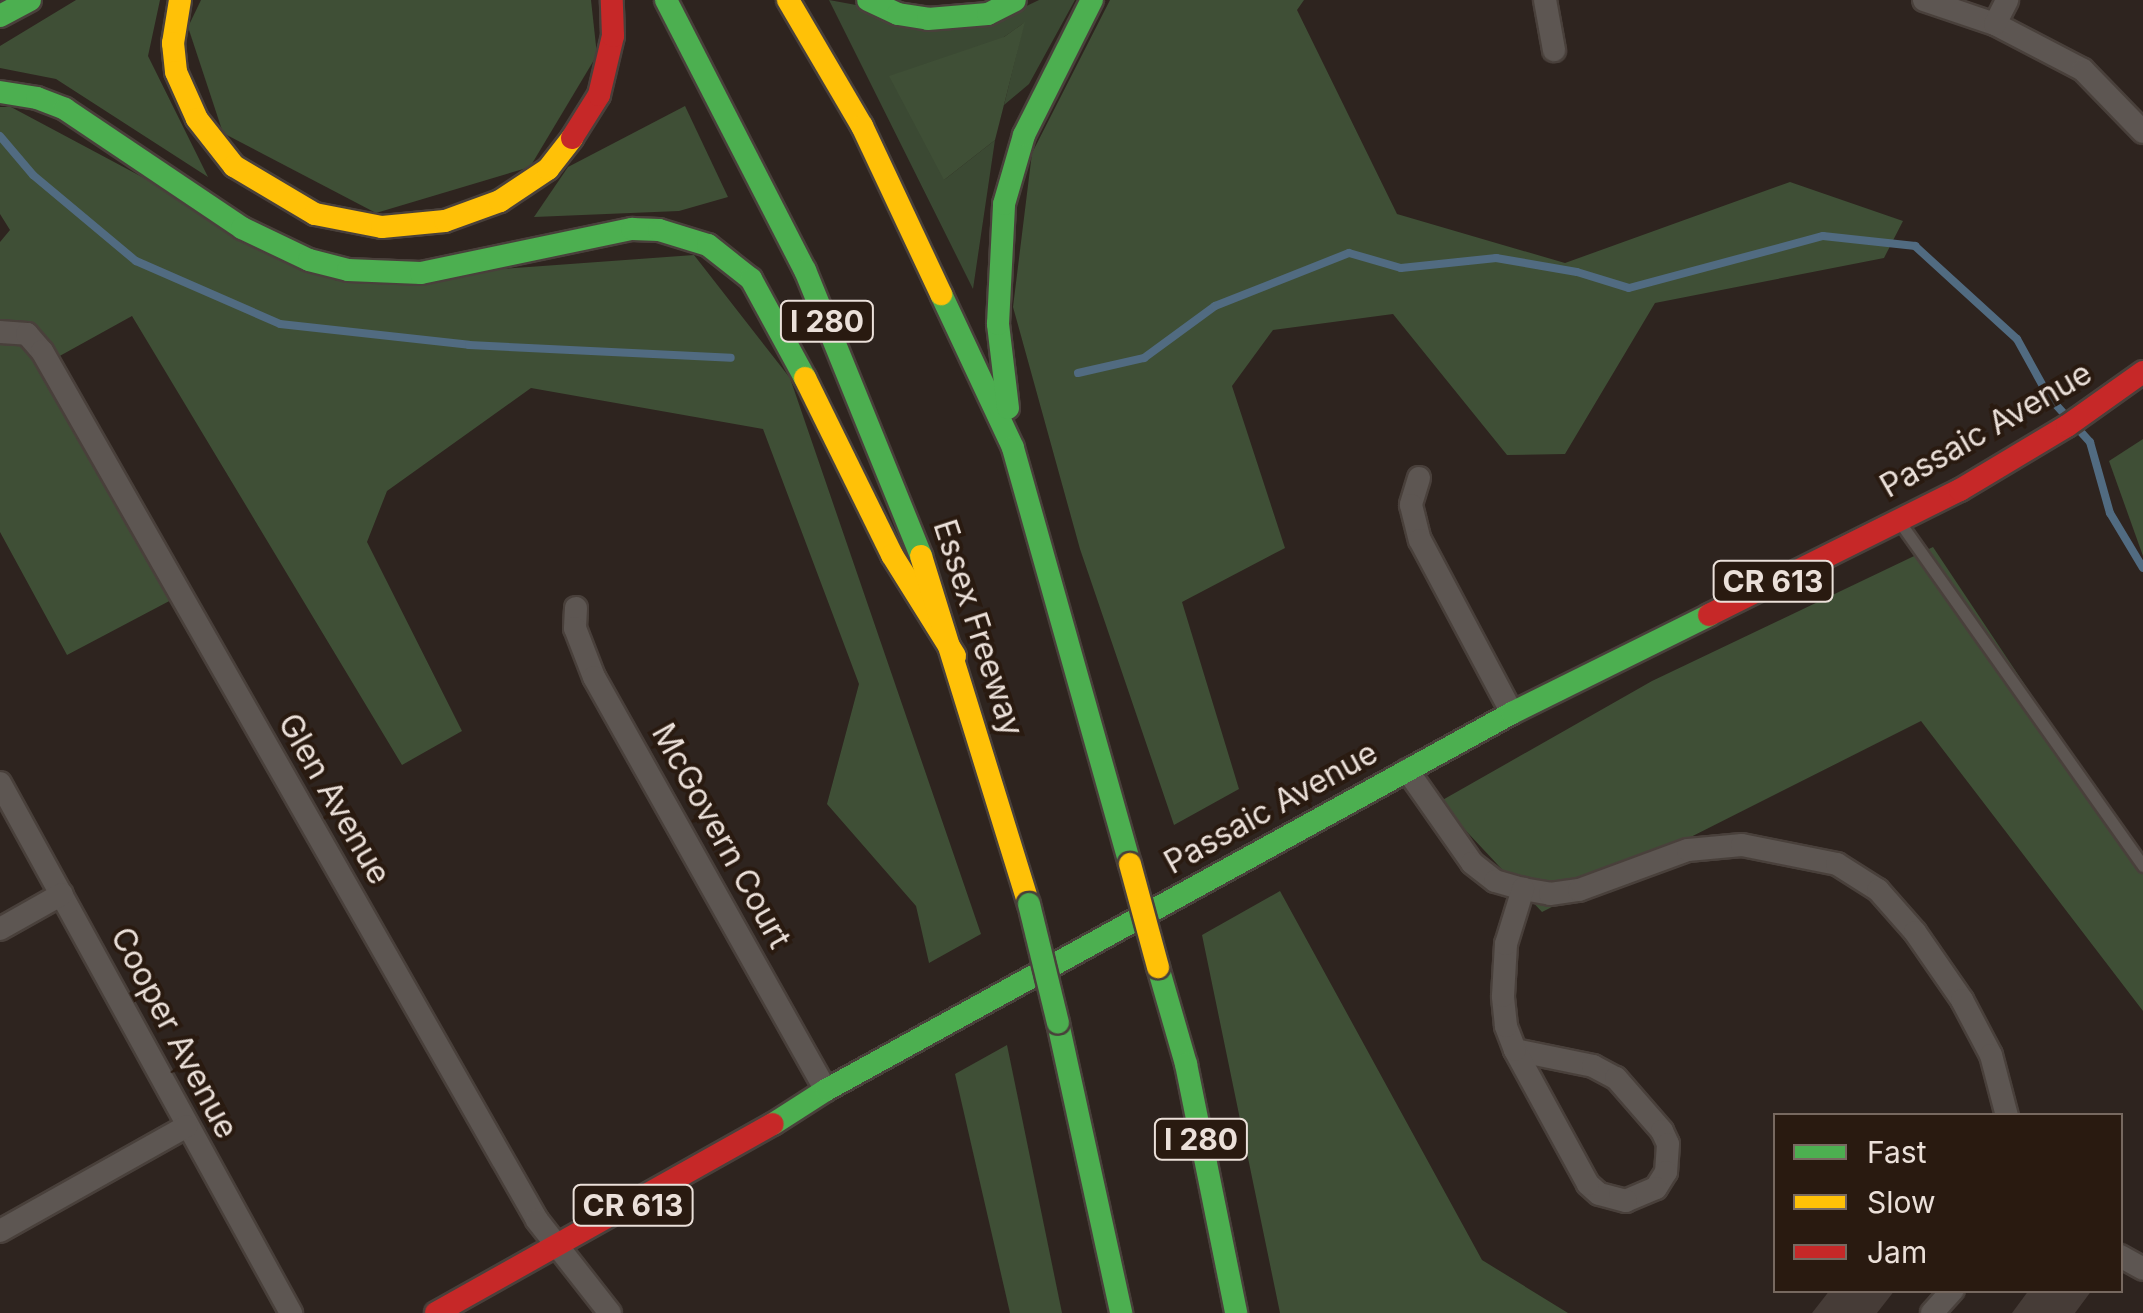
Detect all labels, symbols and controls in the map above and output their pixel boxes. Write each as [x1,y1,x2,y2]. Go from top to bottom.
road number: I 280 [780,296,874,346]
street label: Passaic Avenue [1874,354,2098,506]
street label: Essex Freeway [925,515,1031,741]
road number: CR 613 [1710,556,1836,606]
street label: Glen Avenue [270,707,398,891]
street label: McGovern Court [643,717,799,955]
street label: Passaic Avenue [1158,734,1384,882]
street label: Cooper Avenue [102,921,246,1145]
legend [1773,1113,2123,1293]
road number: I 280 [1154,1114,1248,1164]
text: Fast [1867,1134,1926,1170]
road number: CR 613 [570,1180,696,1230]
text: Slow [1867,1184,1936,1220]
text: Jam [1867,1234,1927,1270]

